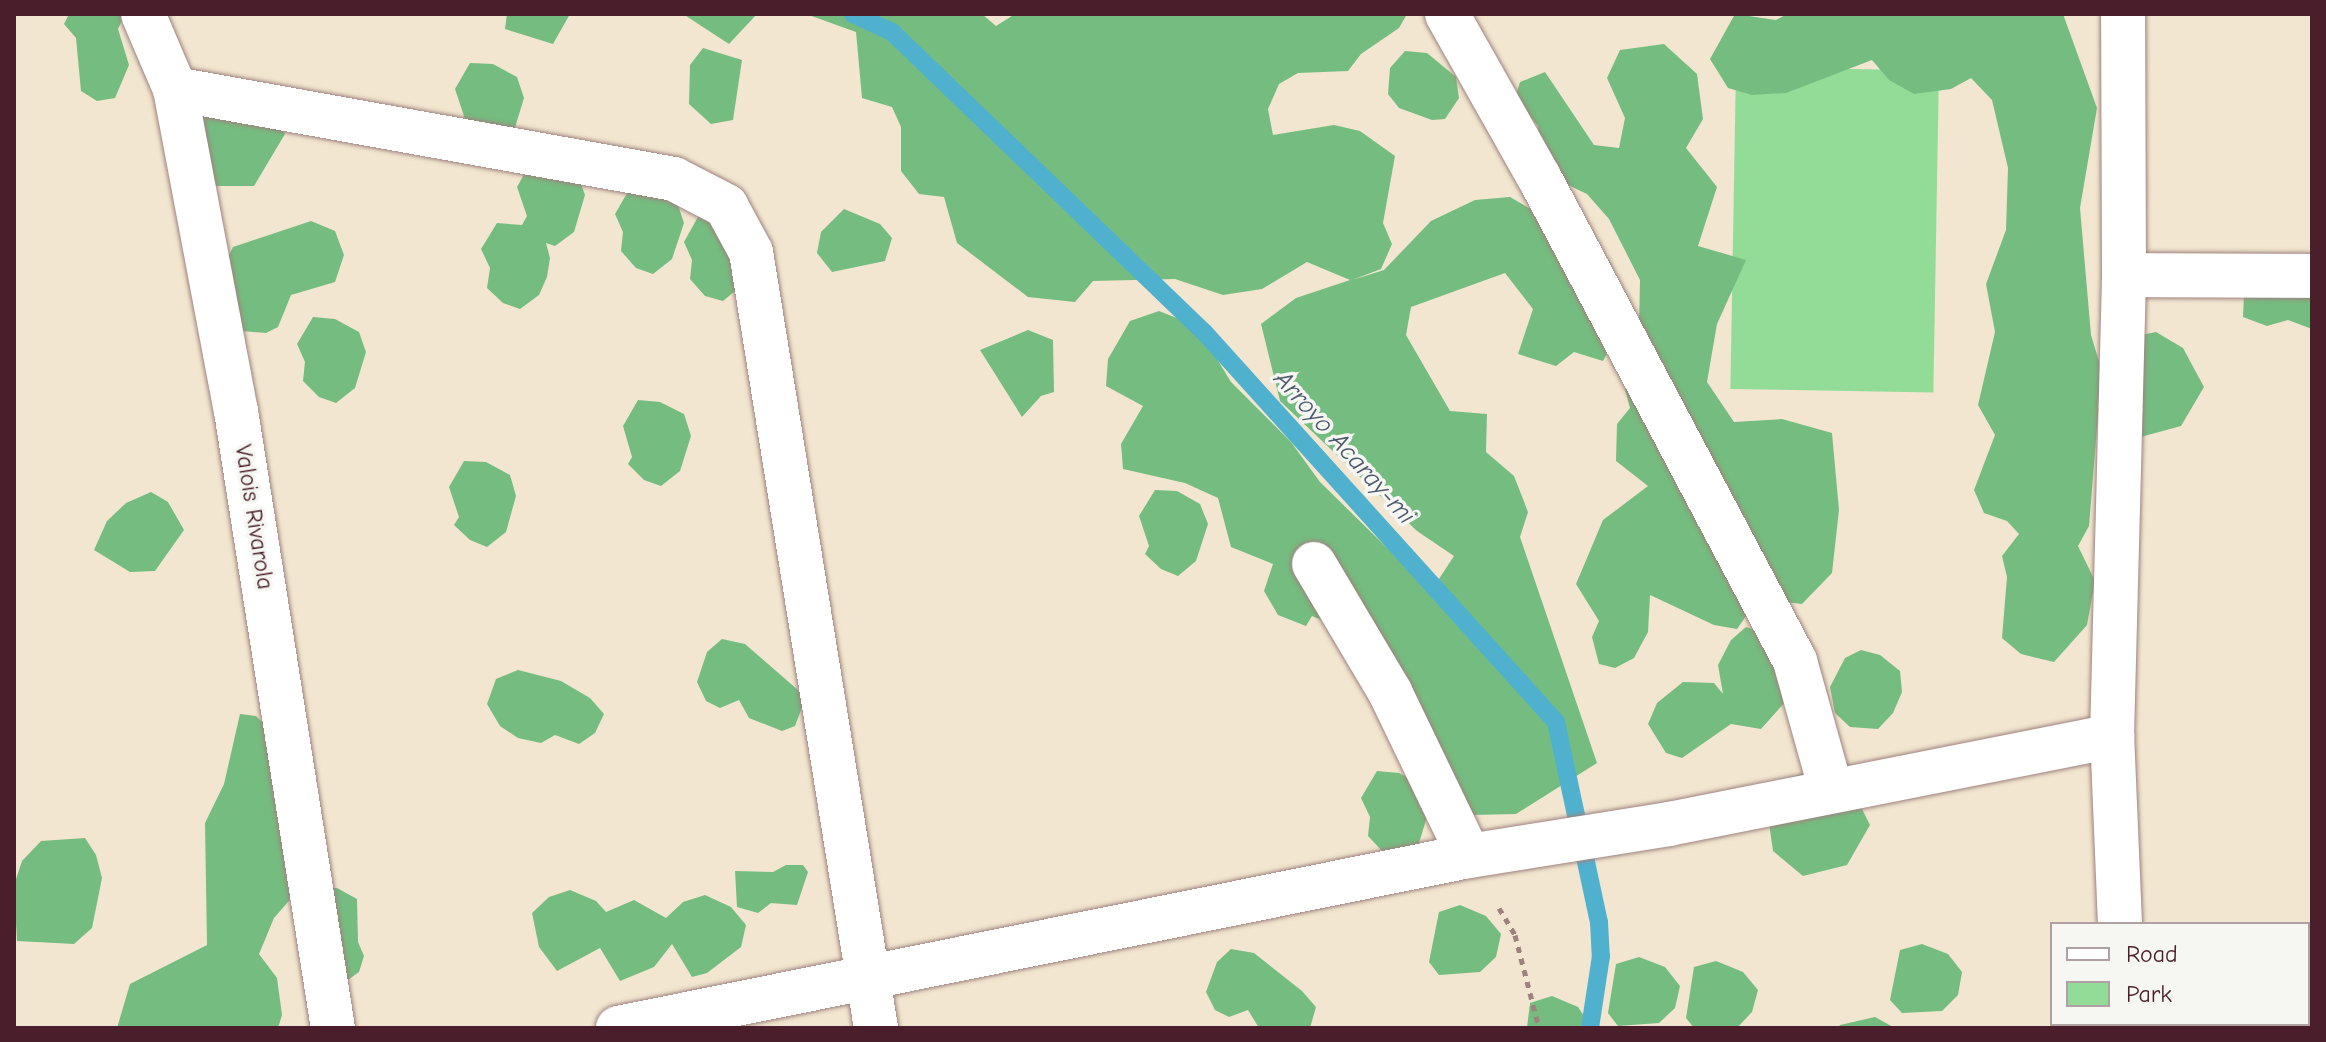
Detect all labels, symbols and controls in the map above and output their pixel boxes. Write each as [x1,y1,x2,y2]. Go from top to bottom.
water label: Arroyo Acaray-mi [1267,365,1421,531]
street label: Valois Rivarola [228,442,280,592]
legend [2050,922,2310,1026]
text: Road [2126,940,2178,968]
text: Park [2126,980,2172,1008]

